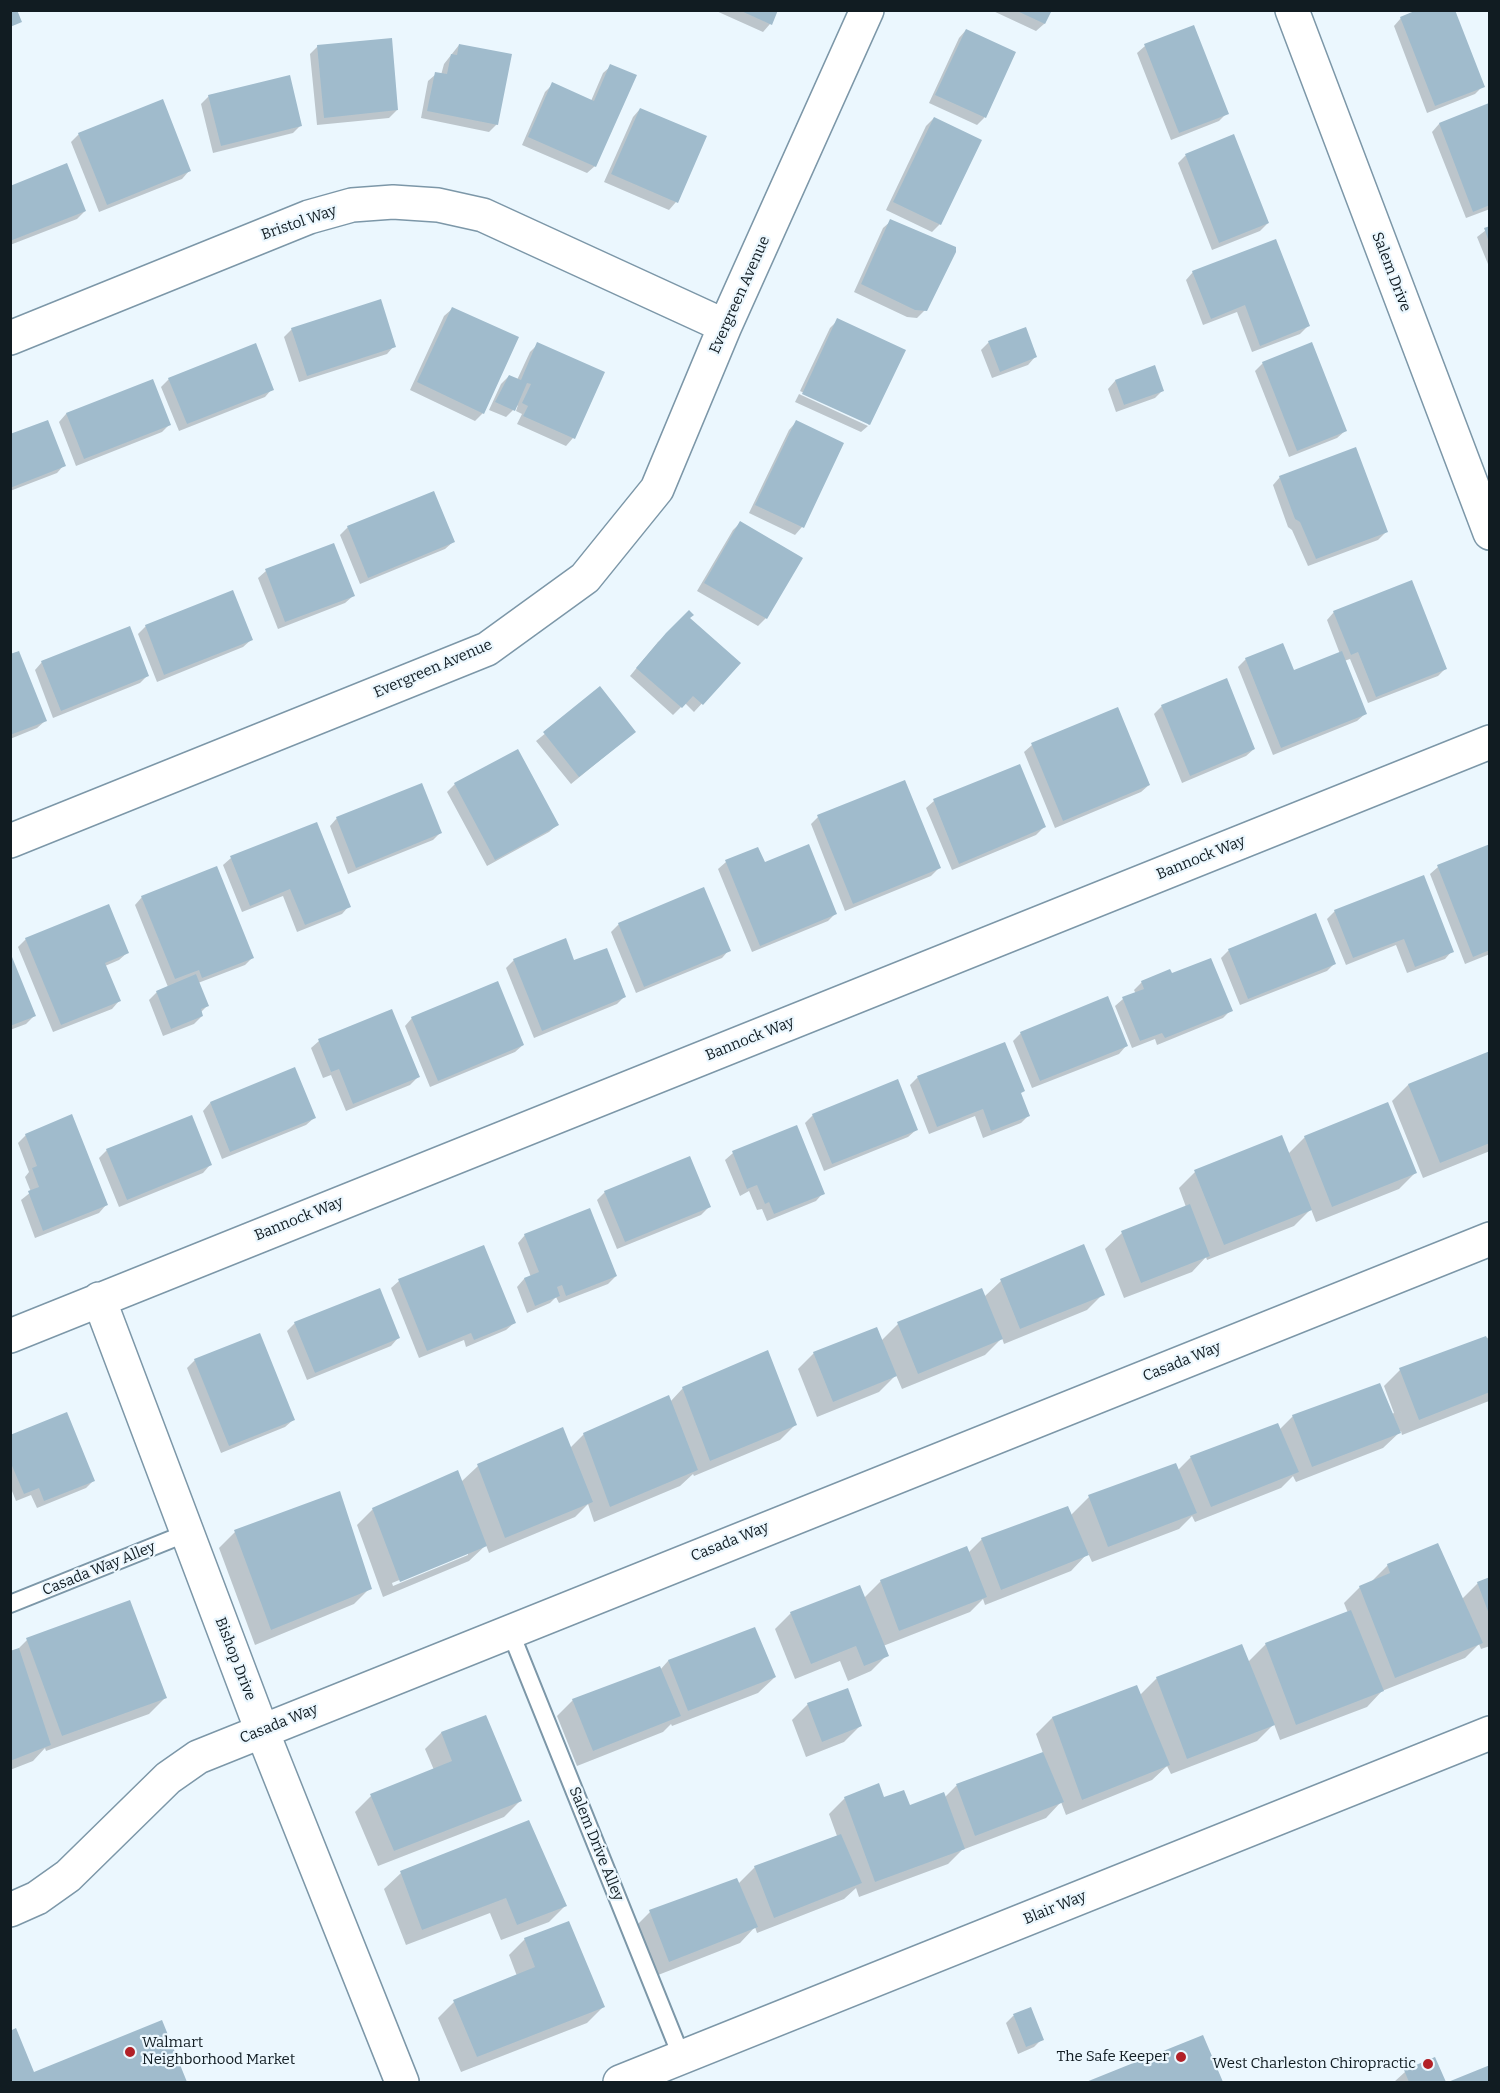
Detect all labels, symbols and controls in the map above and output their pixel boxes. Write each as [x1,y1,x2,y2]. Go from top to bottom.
street label: Bristol Way [259,202,339,244]
street label: Salem Drive [1368,230,1414,314]
street label: Evergreen Avenue [706,233,774,357]
street label: Evergreen Avenue [371,636,495,702]
street label: Bannock Way [1154,832,1248,884]
street label: Bannock Way [703,1013,797,1065]
street label: Bannock Way [252,1193,346,1245]
street label: Casada Way [1140,1338,1224,1386]
street label: Casada Way [688,1518,772,1566]
street label: Casada Way Alley [40,1538,158,1600]
street label: Bishop Drive [211,1615,259,1703]
street label: Casada Way [237,1700,321,1748]
street label: Salem Drive Alley [565,1784,627,1904]
street label: Blair Way [1021,1887,1089,1929]
place label: Walmart Neighborhood Market [142,2034,295,2069]
marker: Walmart Neighborhood Market [123,2045,137,2059]
place label: The Safe Keeper [1057,2048,1169,2066]
marker: The Safe Keeper [1174,2050,1188,2064]
place label: West Charleston Chiropractic [1212,2055,1416,2073]
marker: West Charleston Chiropractic [1421,2057,1435,2071]

